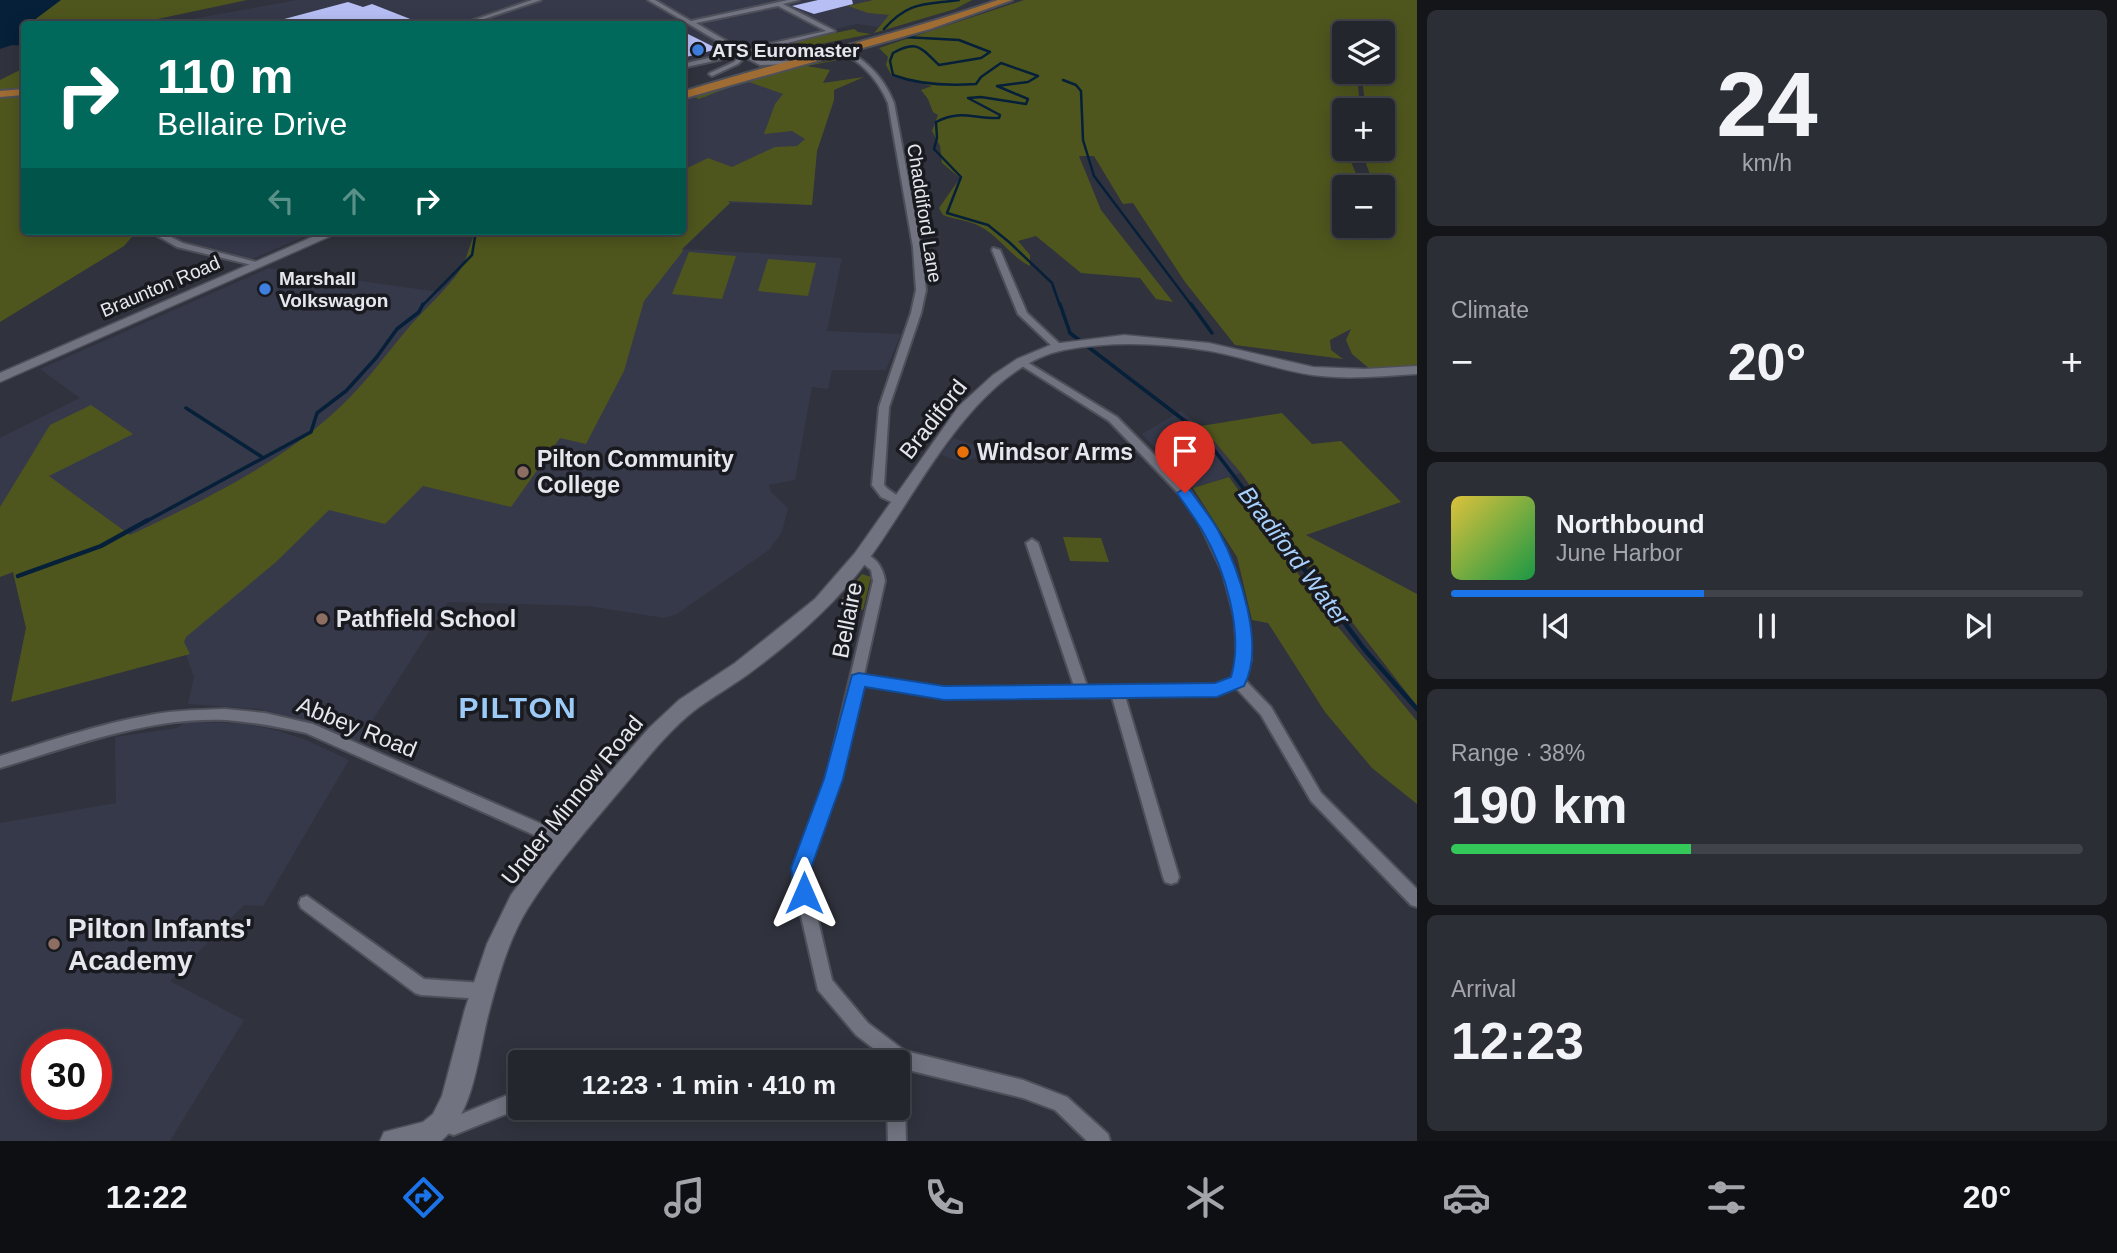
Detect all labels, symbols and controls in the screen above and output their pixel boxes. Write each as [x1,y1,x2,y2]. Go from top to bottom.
map controls [1332,21,1395,238]
button: layers [1332,21,1395,84]
place label: ATS Euromaster [712,40,860,61]
marker: ATS Euromaster [690,42,706,58]
icon: right [42,49,133,140]
text: 110 m [157,49,293,103]
text: 24 [1716,54,1818,155]
button: + [1332,98,1395,161]
text: Bellaire Drive [157,106,347,142]
street label: Chaddiford Lane [903,142,946,284]
text: km/h [1742,150,1792,176]
button: − [1332,175,1395,238]
icon: left [262,182,300,220]
icon: ahead [335,182,373,220]
icon: right [408,182,446,220]
street label: Braunton Road [97,252,223,321]
place label: Marshall Volkswagon [279,268,388,311]
marker: Marshall Volkswagon [257,281,273,297]
text: Climate [1451,297,1529,323]
text: 20° [1728,333,1806,391]
text: − [1451,341,1473,383]
text: + [2061,341,2083,383]
street label: Bradiford [894,374,972,464]
pin [1155,421,1215,493]
icon: arrive [1166,432,1204,470]
place label: Windsor Arms [977,439,1133,465]
marker: Windsor Arms [955,444,971,460]
place label: Pilton Community College [537,446,734,498]
marker: Pilton Community College [515,464,531,480]
water label: Bradiford Water [1233,481,1356,632]
text: Northbound [1556,509,1705,539]
text: June Harbor [1556,540,1683,566]
street label: Bellaire [827,580,867,660]
place label: Pathfield School [336,606,516,632]
icon: previous [1537,607,1575,645]
icon: pause [1748,607,1786,645]
icon: next [1959,607,1997,645]
marker: Pathfield School [314,611,330,627]
street label: Abbey Road [293,691,421,763]
district label: PILTON [458,691,578,724]
street label: Under Minnow Road [496,710,648,890]
text: Range · 38% [1451,740,1585,766]
text: 190 km [1451,776,1627,834]
position arrow [767,856,841,930]
place label: Pilton Infants' Academy [68,913,252,976]
marker: Pilton Infants' Academy [46,936,62,952]
text: Arrival [1451,976,1516,1002]
text: 12:23 [1451,1012,1584,1070]
speed limit sign: 30 [21,1029,112,1120]
text: 12:23 · 1 min · 410 m [582,1070,836,1100]
icon: directions [399,1173,448,1222]
icon: music [660,1173,709,1222]
icon: phone [920,1173,969,1222]
icon: climate [1181,1173,1230,1222]
icon: car [1442,1173,1491,1222]
icon: filters [1702,1173,1751,1222]
text: 12:22 [106,1179,188,1215]
text: 20° [1963,1179,2011,1215]

